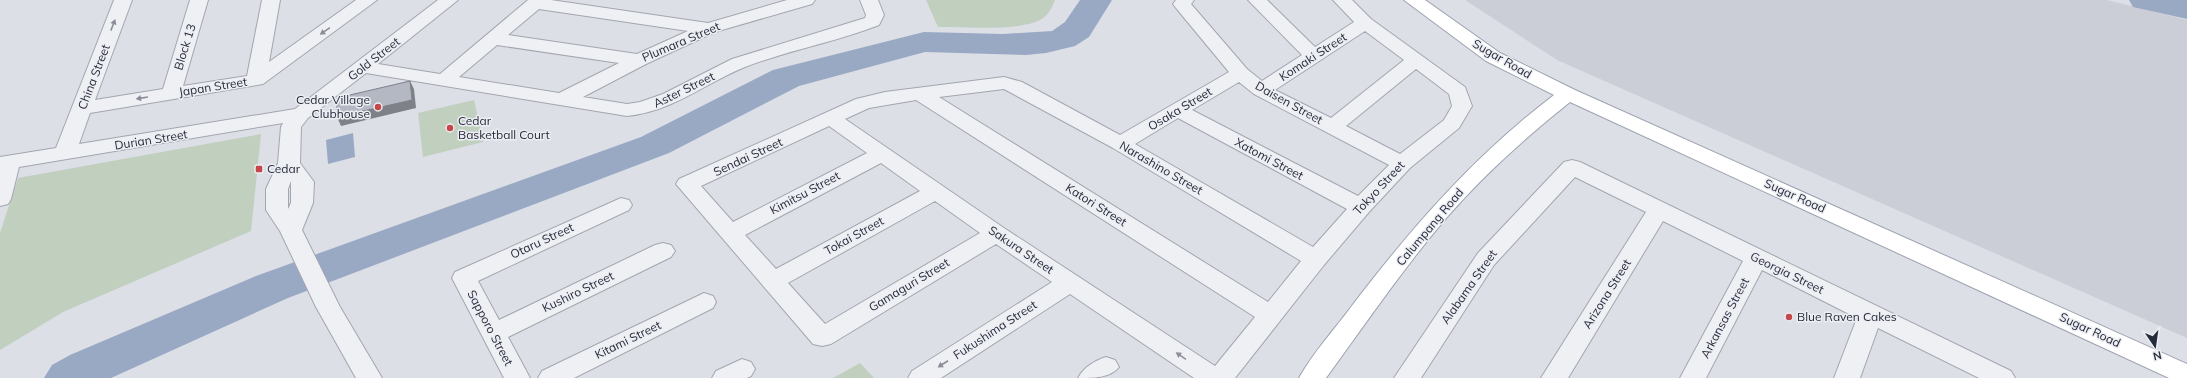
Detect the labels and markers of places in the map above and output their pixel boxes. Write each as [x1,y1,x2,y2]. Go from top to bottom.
place label: Cedar Village Clubhouse [296,92,370,121]
marker: Cedar Village Clubhouse [373,102,383,112]
place label: Cedar Basketball Court [458,113,550,142]
marker: Cedar Basketball Court [445,123,455,133]
place label: Cedar [267,161,301,176]
marker: Cedar [254,164,264,174]
place label: Blue Raven Cakes [1797,309,1897,324]
marker: Blue Raven Cakes [1784,312,1794,322]

